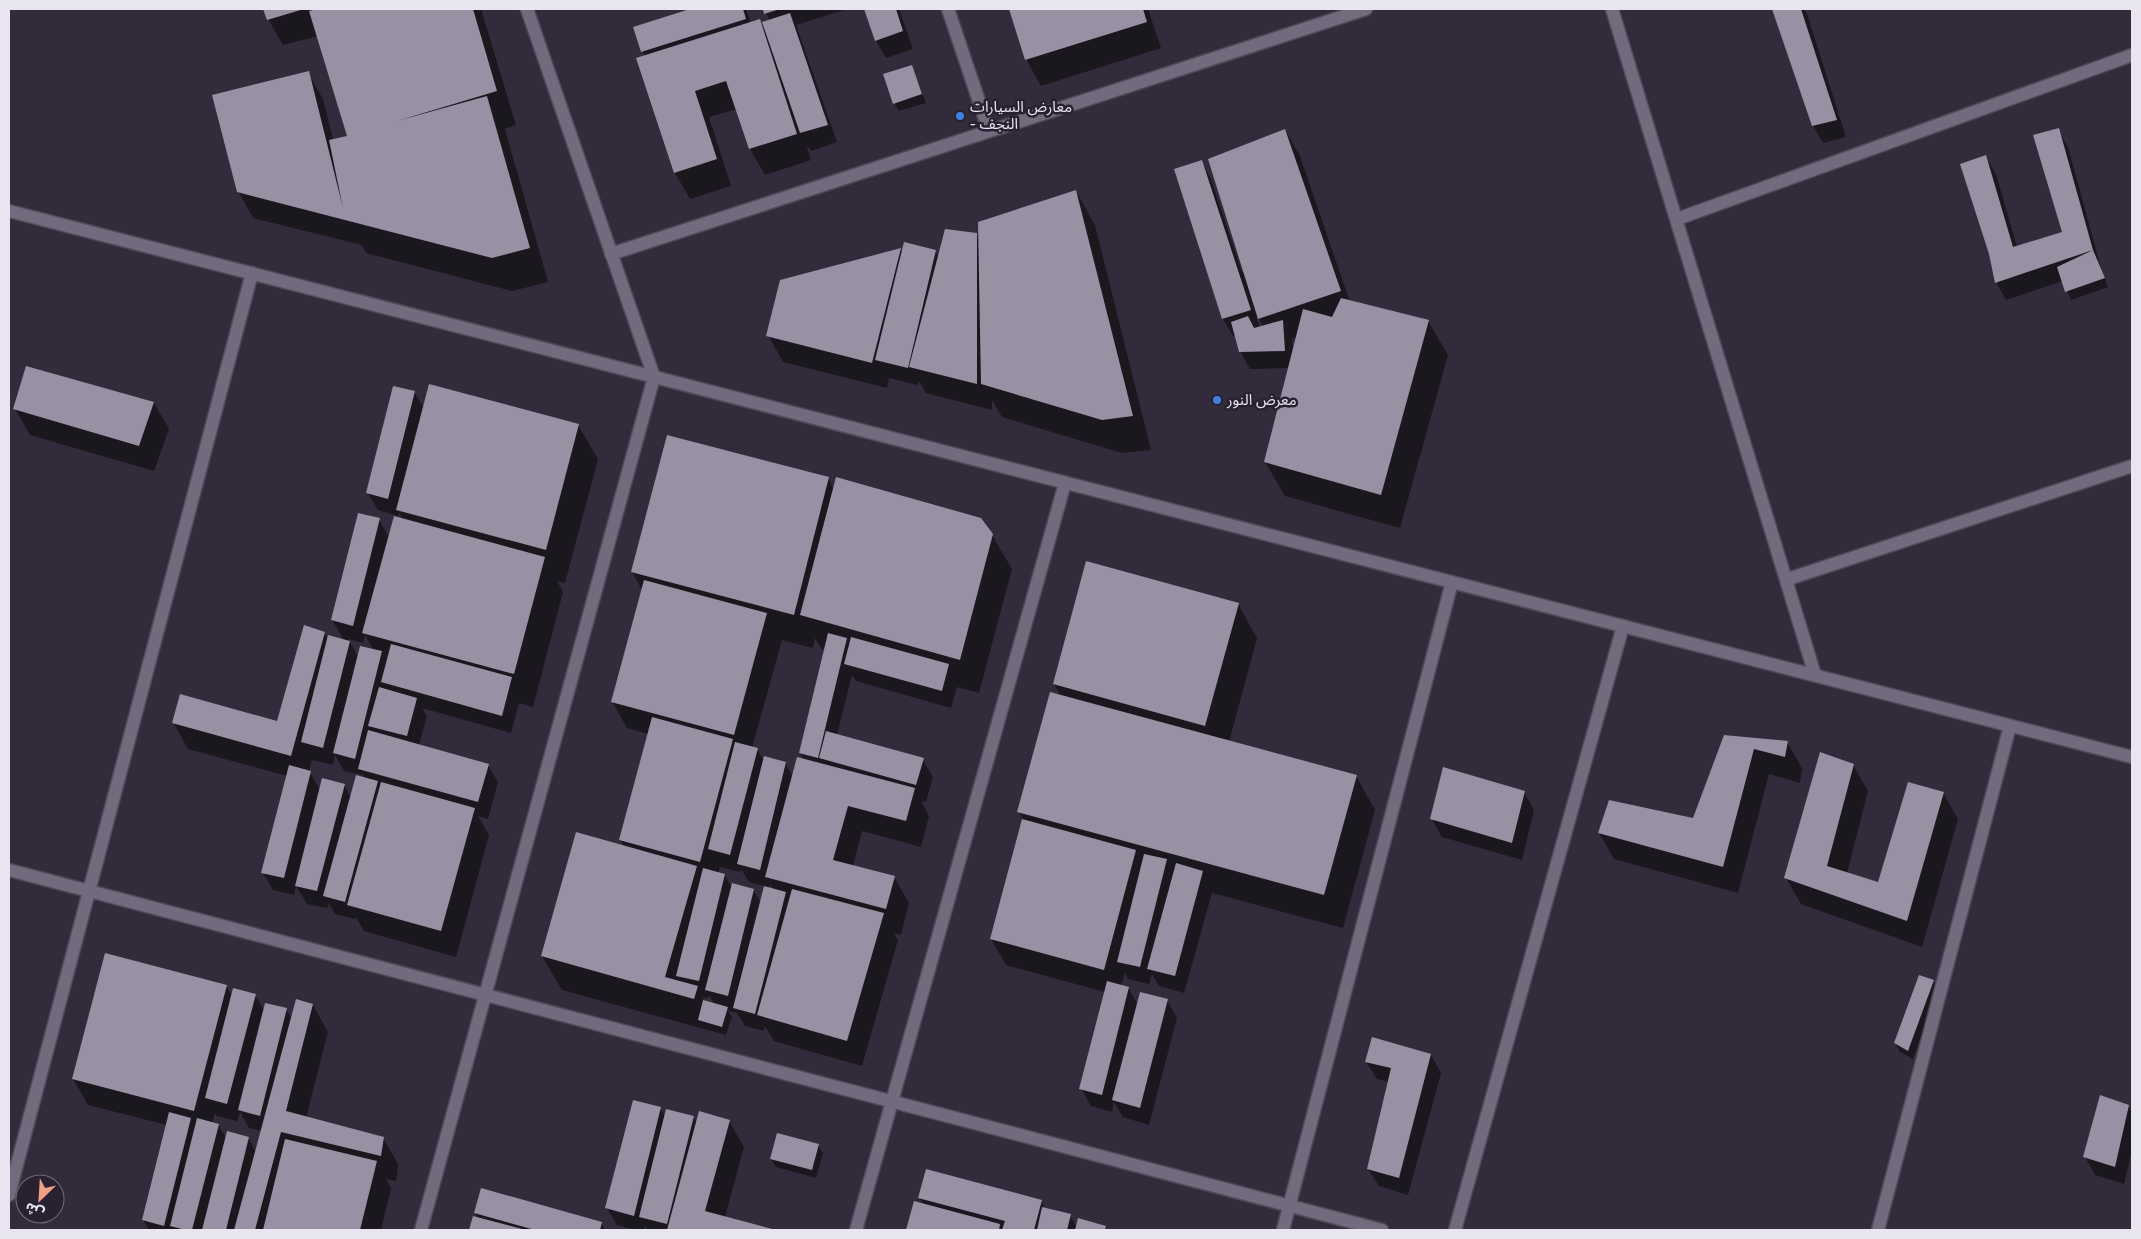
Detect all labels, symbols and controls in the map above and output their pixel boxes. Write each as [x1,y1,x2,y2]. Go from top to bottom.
place label: معارض السيارات - النجف [970,97,1072,132]
marker: معارض السيارات - النجف [954,110,966,122]
place label: معرض النور [1226,390,1297,409]
marker: معرض النور [1211,394,1223,406]
north arrow [15,1174,65,1224]
text: ش [22,1199,47,1223]

